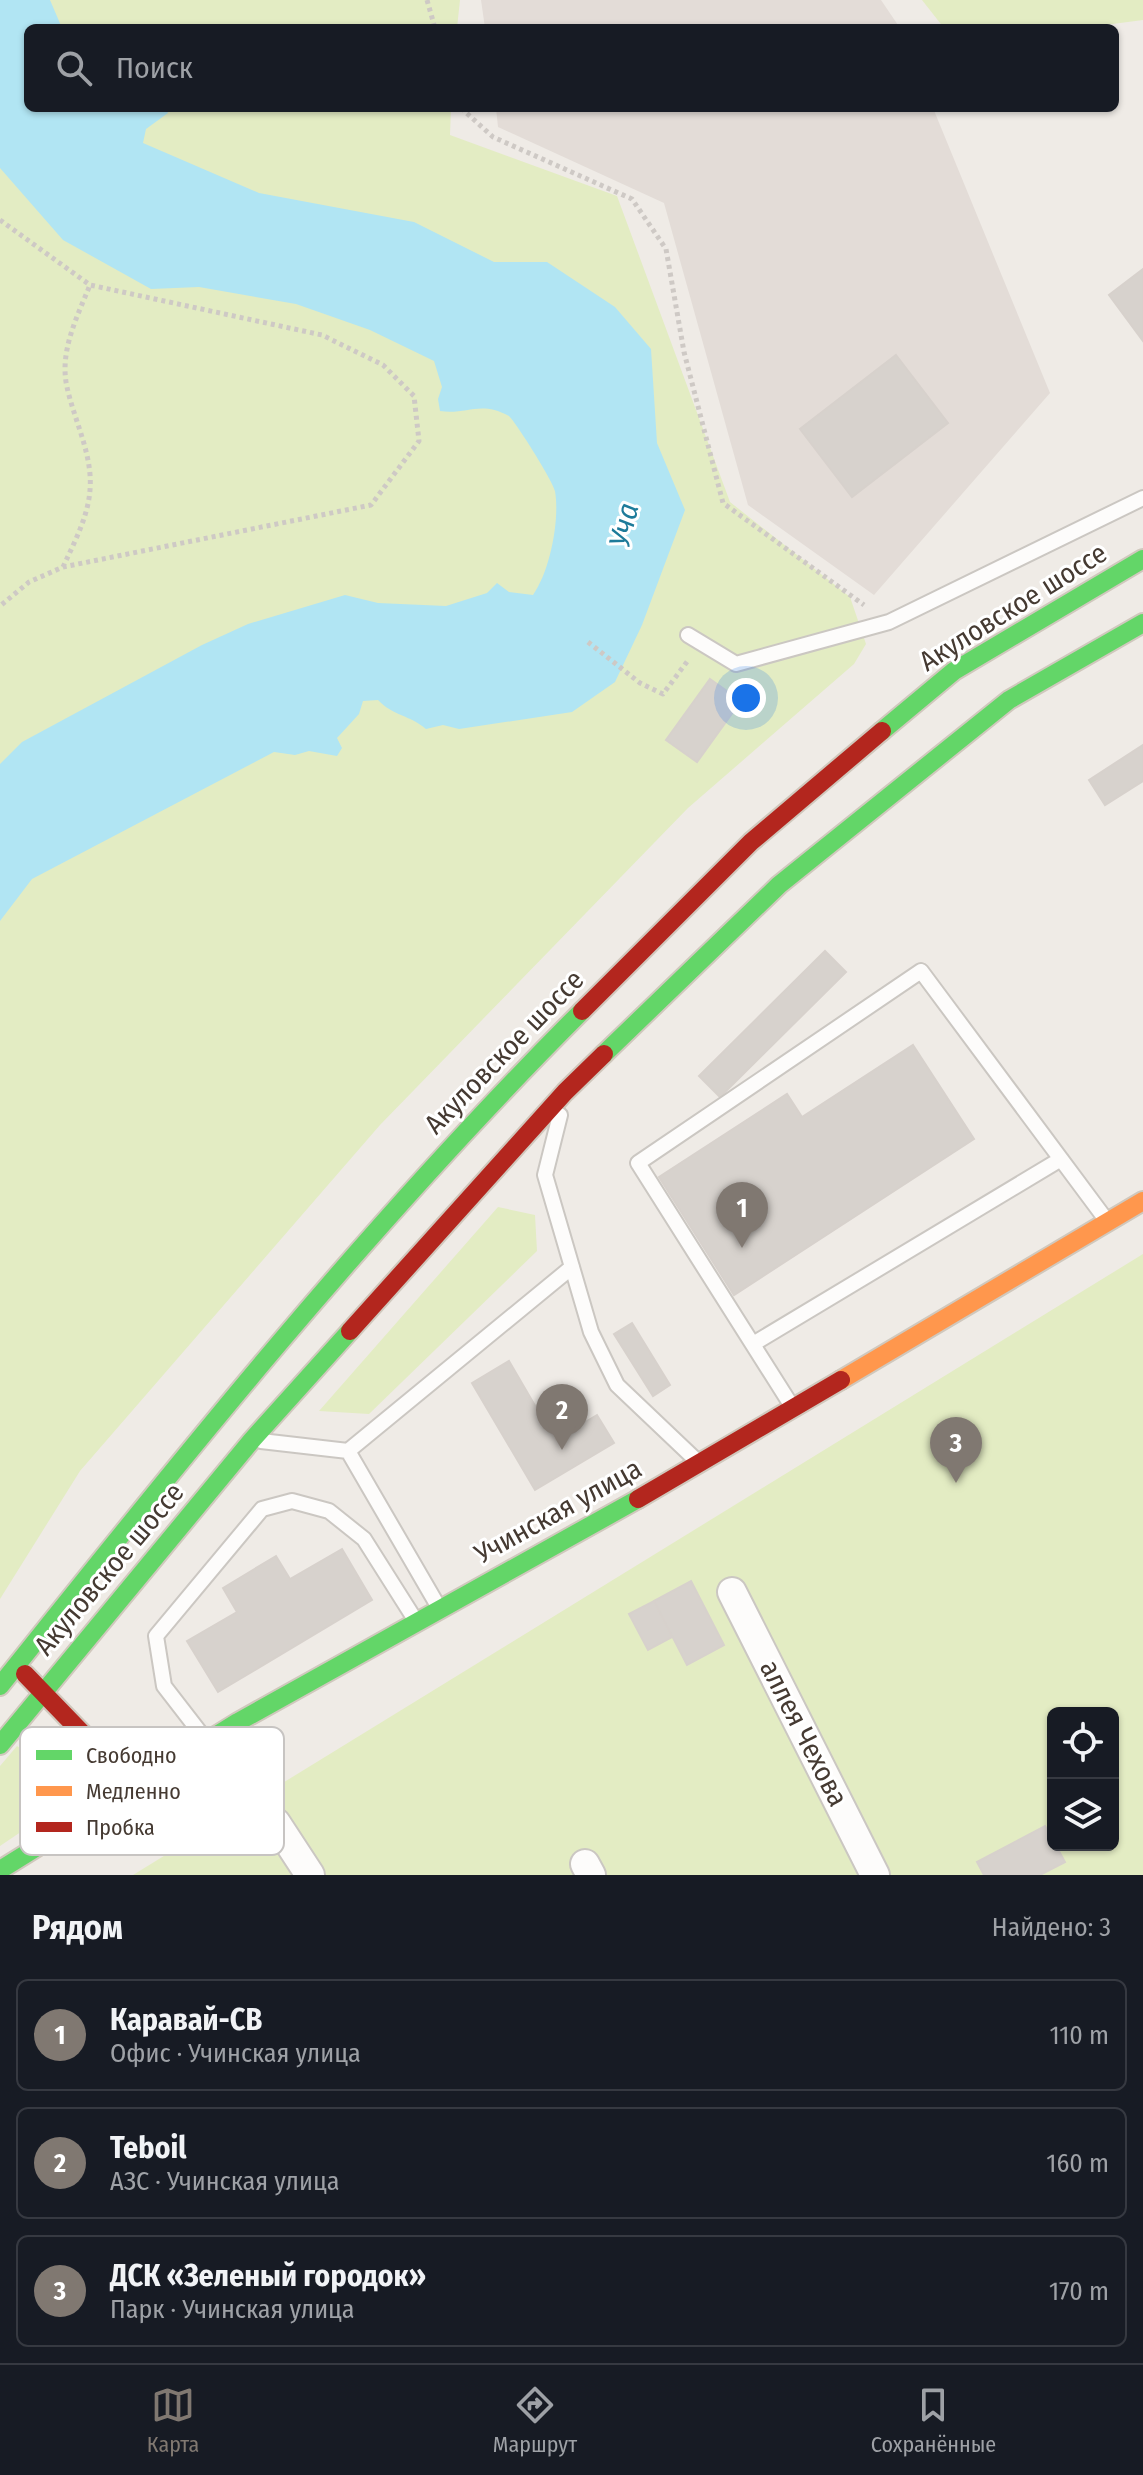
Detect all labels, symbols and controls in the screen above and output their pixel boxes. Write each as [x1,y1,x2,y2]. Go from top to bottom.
search box [24,24,1119,112]
icon: search [52,46,96,90]
text: Поиск [116,50,193,86]
water label: Уча [602,499,646,551]
street label: Акуловское шоссе [913,536,1113,678]
your location [726,678,766,718]
street label: Акуловское шоссе [418,963,590,1141]
pin: 1 [716,1182,768,1248]
pin: 2 [536,1384,588,1450]
pin: 3 [930,1417,982,1483]
street label: Учинская улица [468,1452,647,1571]
street label: Акуловское шоссе [27,1476,191,1662]
street label: аллея Чехова [753,1654,855,1812]
map controls [1047,1707,1119,1851]
button: locate [1047,1707,1119,1779]
legend [20,1727,284,1855]
text: Свободно [86,1742,177,1769]
text: Медленно [86,1778,181,1805]
button: layers [1047,1779,1119,1851]
text: Пробка [86,1814,155,1841]
text: Рядом [32,1907,123,1948]
text: Найдено: 3 [992,1912,1111,1943]
text: Каравай-СВ [110,2002,262,2038]
text: 1 [55,2020,66,2051]
text: 110 m [1049,2020,1109,2051]
text: Офис · Учинская улица [110,2038,361,2069]
text: Teboil [110,2130,187,2166]
text: 2 [54,2148,66,2179]
text: 160 m [1046,2148,1109,2179]
text: АЗС · Учинская улица [110,2166,339,2197]
text: ДСК «Зеленый городок» [110,2258,426,2294]
text: 3 [54,2276,66,2307]
text: 170 m [1049,2276,1109,2307]
text: Парк · Учинская улица [110,2294,355,2325]
tab: Карта [147,2383,199,2458]
tab: Маршрут [493,2383,577,2458]
tab: Сохранённые [871,2383,996,2458]

